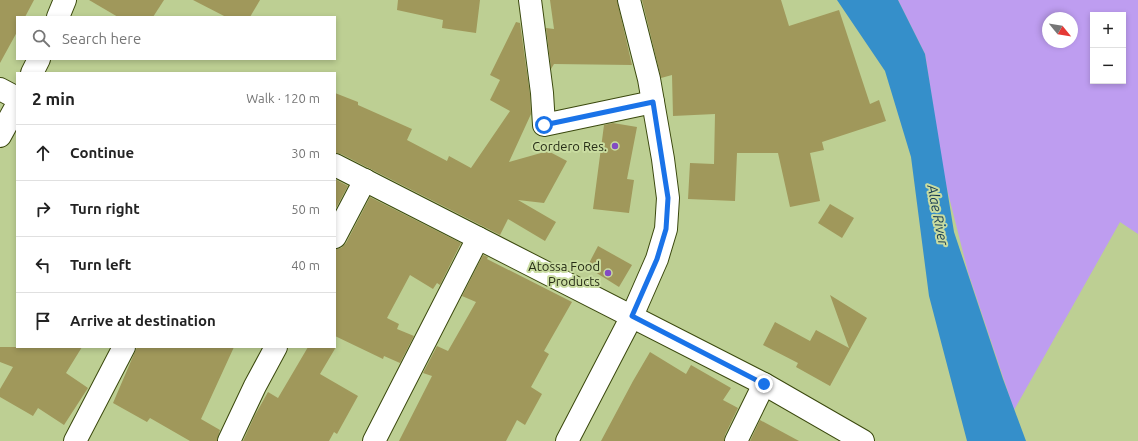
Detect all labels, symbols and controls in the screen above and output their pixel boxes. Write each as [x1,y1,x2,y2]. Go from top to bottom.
north arrow [1042,12,1078,48]
map controls [1090,12,1126,84]
button: + [1090,12,1126,48]
search box [16,16,336,60]
icon: search [30,27,52,49]
text: Search here [62,30,141,47]
button: − [1090,48,1126,84]
text: 2 min [32,89,75,108]
text: Walk · 120 m [246,91,320,105]
route start [535,116,553,134]
place label: Cordero Res. [532,139,607,153]
marker: Cordero Res. [610,141,620,151]
icon: ahead [32,142,54,164]
text: Continue [70,144,134,161]
text: 30 m [291,146,320,160]
water label: Alae River [924,182,952,247]
icon: right [32,198,54,220]
text: Turn right [70,200,140,217]
text: 50 m [291,202,320,216]
icon: left [32,254,54,276]
text: Turn left [70,256,131,273]
text: 40 m [291,258,320,272]
place label: Atossa Food Products [528,259,600,288]
marker: Atossa Food Products [603,268,613,278]
icon: arrive [32,310,54,332]
text: Arrive at destination [70,312,216,329]
route end [755,375,773,393]

